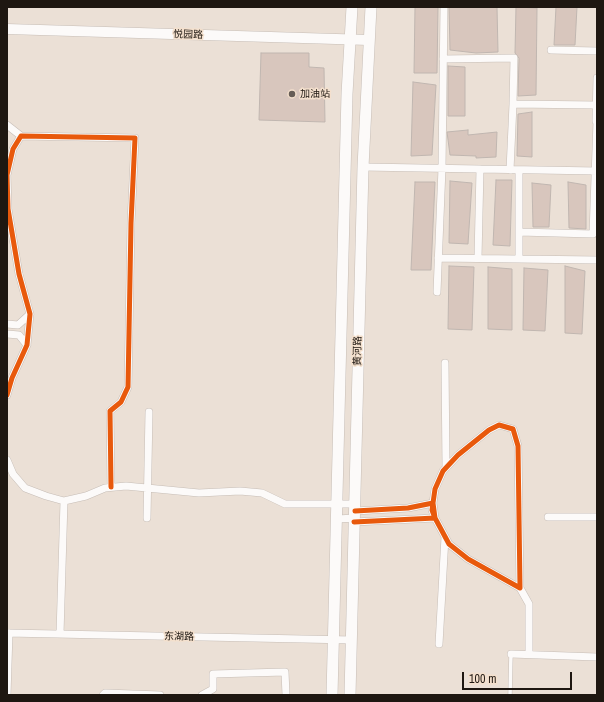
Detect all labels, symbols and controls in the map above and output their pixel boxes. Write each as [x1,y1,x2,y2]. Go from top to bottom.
street label: 悦园路 [173,28,203,42]
place label: 加油站 [300,88,330,100]
marker: 加油站 [287,89,297,99]
street label: 黄河路 [352,336,364,366]
street label: 东湖路 [164,631,194,643]
scale bar [464,664,574,690]
text: 100 m [469,671,496,687]

